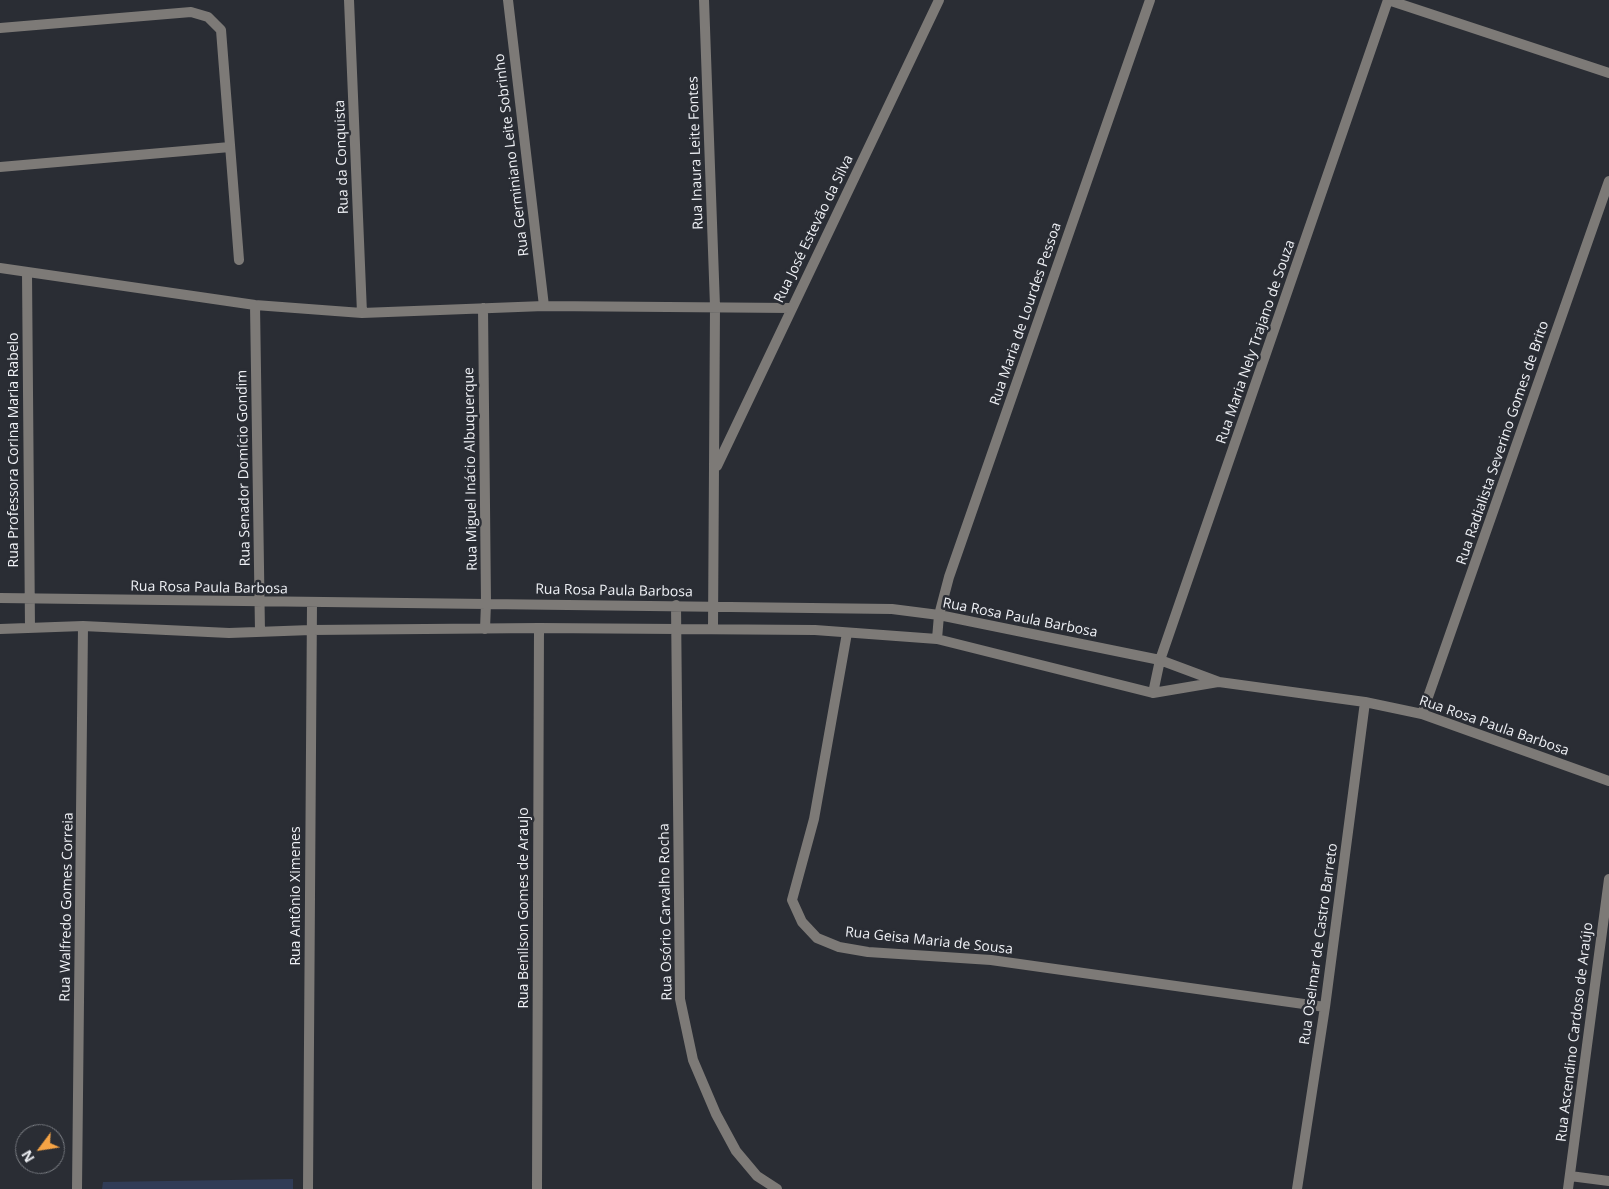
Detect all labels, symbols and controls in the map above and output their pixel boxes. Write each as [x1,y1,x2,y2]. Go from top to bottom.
street label: Rua Germiniano Leite Sobrinho [491,53,533,257]
street label: Rua Inaura Leite Fontes [685,76,707,230]
street label: Rua da Conquista [332,99,352,215]
street label: Rua José Estevão da Silva [771,152,857,306]
street label: Rua Maria de Lourdes Pessoa [987,220,1065,408]
street label: Rua Maria Nely Trajano de Souza [1213,238,1299,446]
street label: Rua Radialista Severino Gomes de Brito [1453,319,1553,567]
street label: Rua Professora Corina Maria Rabelo [6,332,22,568]
street label: Rua Miguel Inácio Albuquerque [461,367,481,571]
street label: Rua Senador Domício Gondim [234,370,254,566]
street label: Rua Rosa Paula Barbosa [130,578,288,598]
street label: Rua Rosa Paula Barbosa [535,581,693,601]
street label: Rua Rosa Paula Barbosa [941,595,1099,641]
street label: Rua Rosa Paula Barbosa [1417,692,1571,760]
street label: Rua Benilson Gomes de Araujo [516,807,532,1009]
street label: Rua Walfredo Gomes Correia [57,812,77,1002]
street label: Rua Osório Carvalho Rocha [656,823,676,1001]
street label: Rua Antônio Ximenes [288,826,304,966]
street label: Rua Oselmar de Castro Barreto [1297,842,1341,1046]
street label: Rua Ascendino Cardoso de Araújo [1553,921,1597,1143]
street label: Rua Geisa Maria de Sousa [844,924,1014,958]
north arrow [15,1124,65,1174]
text: N [16,1147,39,1166]

